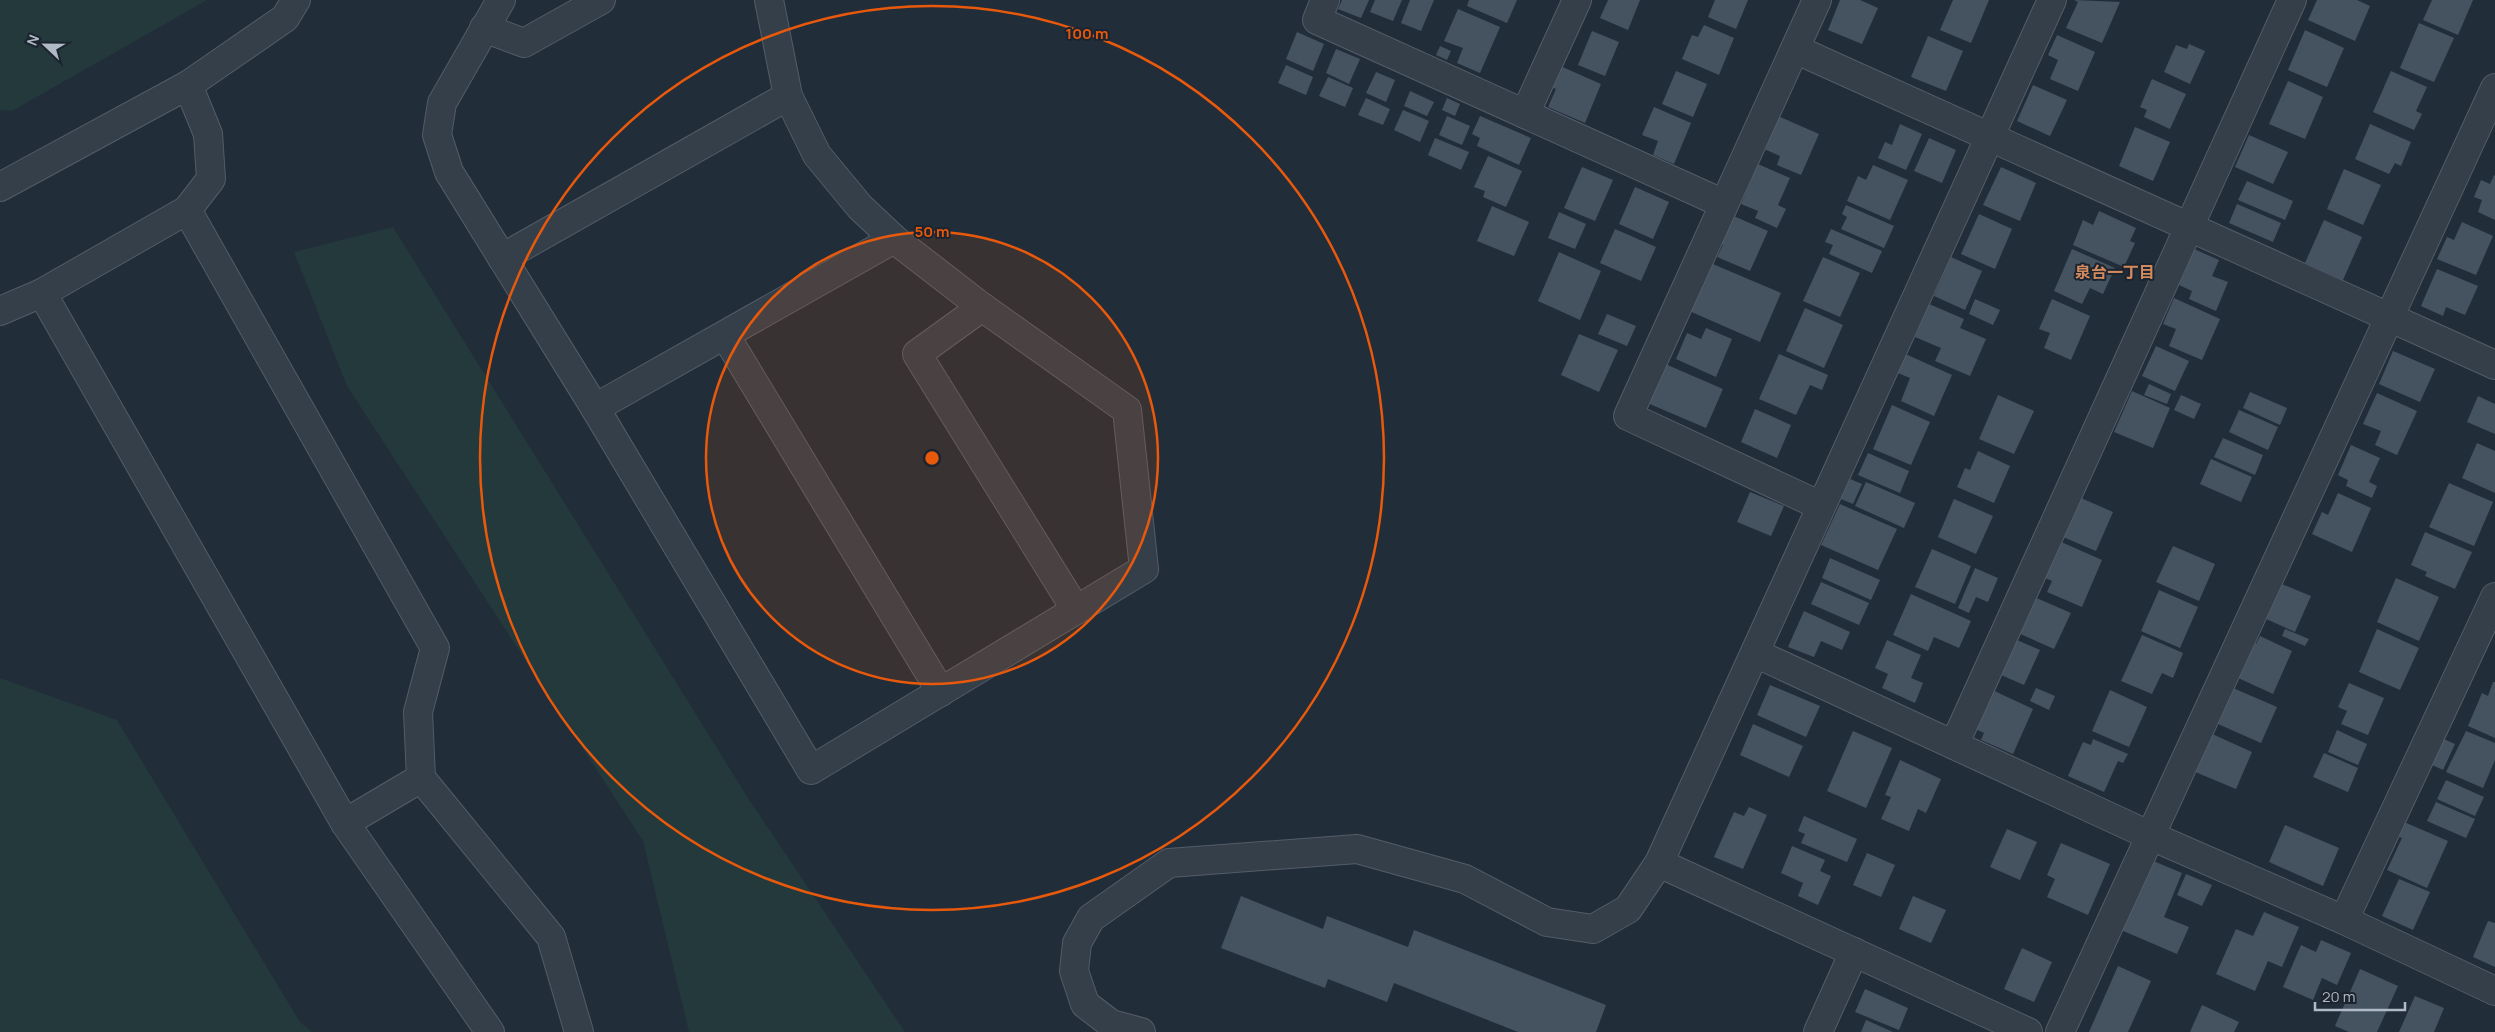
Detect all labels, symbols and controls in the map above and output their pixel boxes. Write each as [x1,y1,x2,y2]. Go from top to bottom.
north arrow [20,20,70,70]
text: 100 m [1066,23,1108,44]
text: N [22,32,43,48]
text: 50 m [914,221,950,242]
district label: 泉台一丁目 [2075,261,2155,283]
centre of rings [923,449,941,467]
scale bar [2315,980,2405,1012]
text: 20 m [2322,986,2355,1007]

